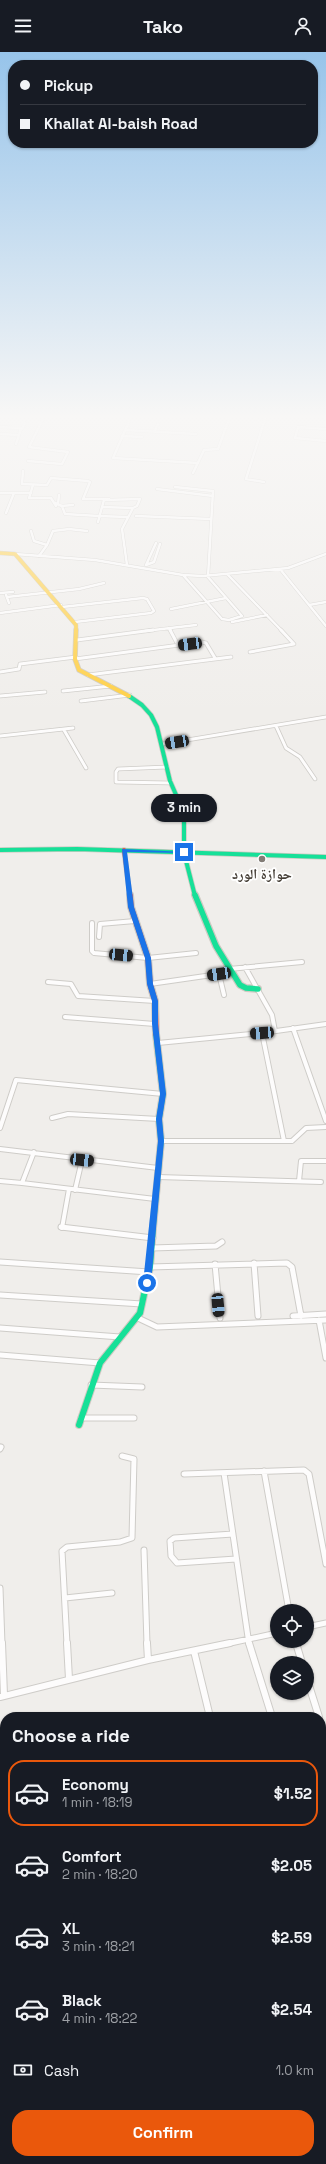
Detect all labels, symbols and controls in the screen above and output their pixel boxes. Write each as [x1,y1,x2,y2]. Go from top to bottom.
icon: menu [12,15,34,37]
text: Tako [143,15,183,38]
icon: person [292,15,314,37]
text: Pickup [44,76,93,95]
text: Khallat Al-baish Road [44,114,198,133]
car [177,637,203,651]
car [164,734,190,750]
callout: 3 min [151,794,217,822]
text: 3 min [167,799,201,816]
route end [175,843,193,861]
marker: حوازة الورد [257,854,267,864]
place label: حوازة الورد [232,865,292,883]
car [109,948,133,962]
car [206,966,232,982]
car [250,1026,274,1040]
car [69,1153,95,1167]
route start [138,1274,156,1292]
car [211,1293,225,1317]
map controls [270,1604,314,1700]
button: locate [270,1604,314,1648]
button: layers [270,1656,314,1700]
text: Choose a ride [12,1724,130,1747]
icon: car [14,1775,50,1811]
text: Economy [62,1775,129,1794]
text: $1.52 [274,1784,312,1803]
text: 1 min · 18:19 [62,1794,132,1811]
icon: car [14,1847,50,1883]
text: Comfort [62,1847,122,1866]
text: $2.05 [271,1856,312,1875]
text: 2 min · 18:20 [62,1866,138,1883]
icon: car [14,1919,50,1955]
text: XL [62,1919,80,1938]
text: $2.59 [271,1928,312,1947]
text: 3 min · 18:21 [62,1938,135,1955]
icon: car [14,1991,50,2027]
text: Black [62,1991,102,2010]
text: $2.54 [271,2000,312,2019]
text: 4 min · 18:22 [62,2010,137,2027]
icon: cash [12,2059,34,2081]
text: Cash [44,2061,79,2080]
text: 1.0 km [276,2062,314,2079]
button: Confirm [12,2110,314,2156]

